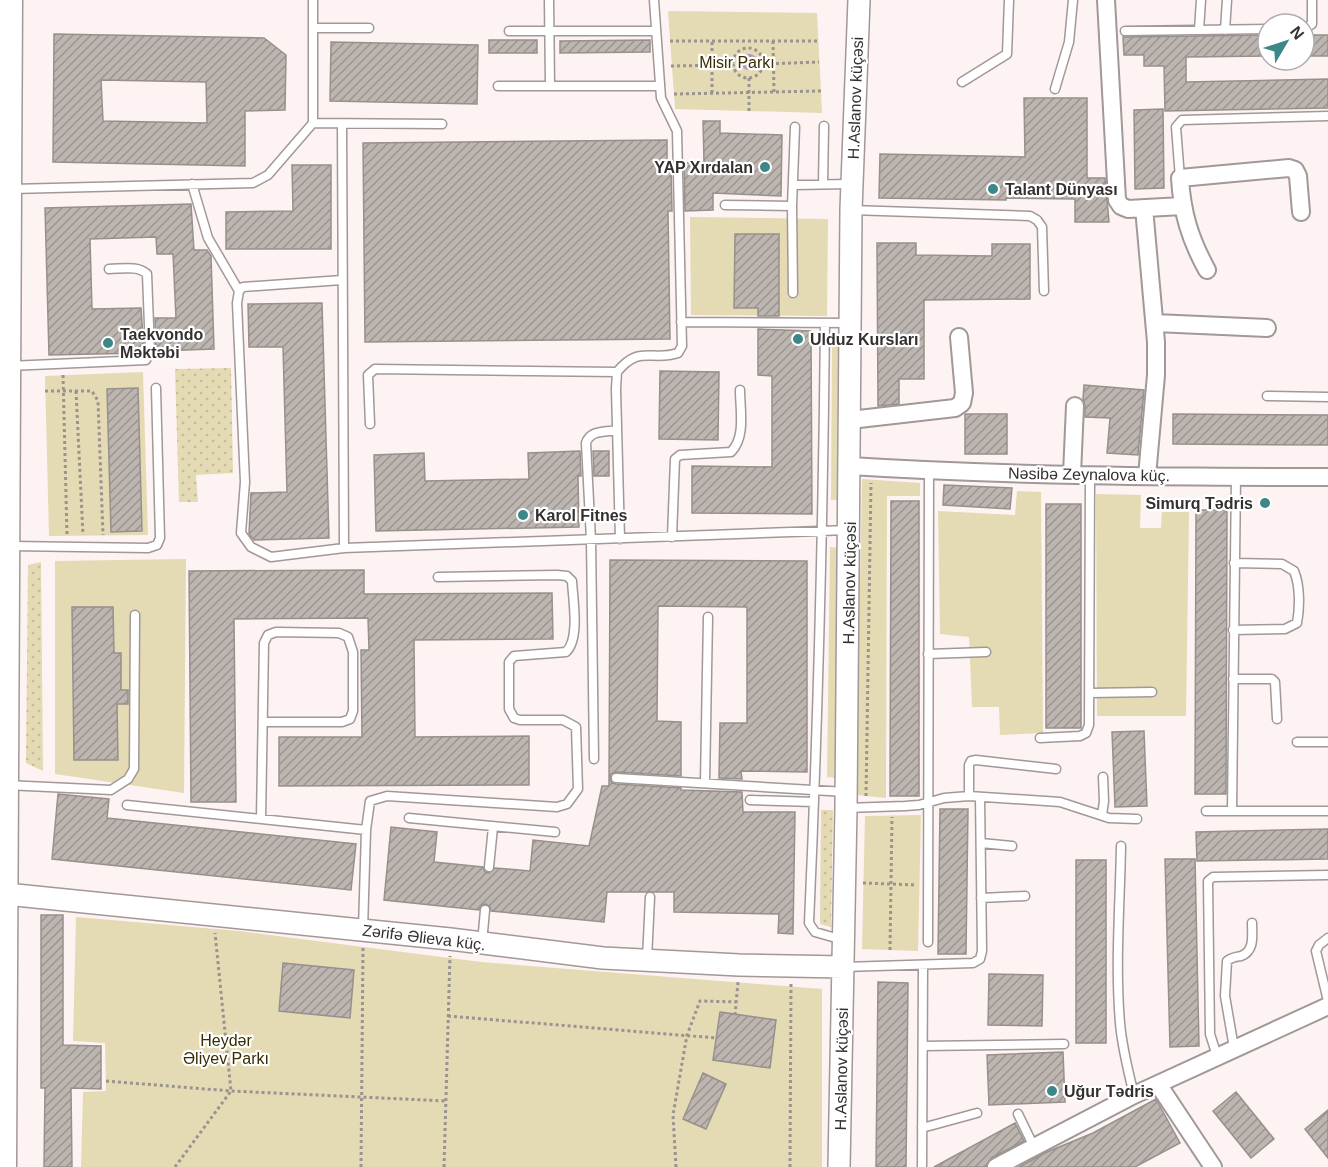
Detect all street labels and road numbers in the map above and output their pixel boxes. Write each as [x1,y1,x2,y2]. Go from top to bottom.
street label: H.Aslanov küçəsi [845,36,866,160]
street label: Nəsibə Zeynalova küç. [1008,465,1170,484]
street label: H.Aslanov küçəsi [840,522,859,645]
street label: Zərifə Əlieva küç. [361,921,487,953]
street label: H.Aslanov küçəsi [832,1008,851,1131]

